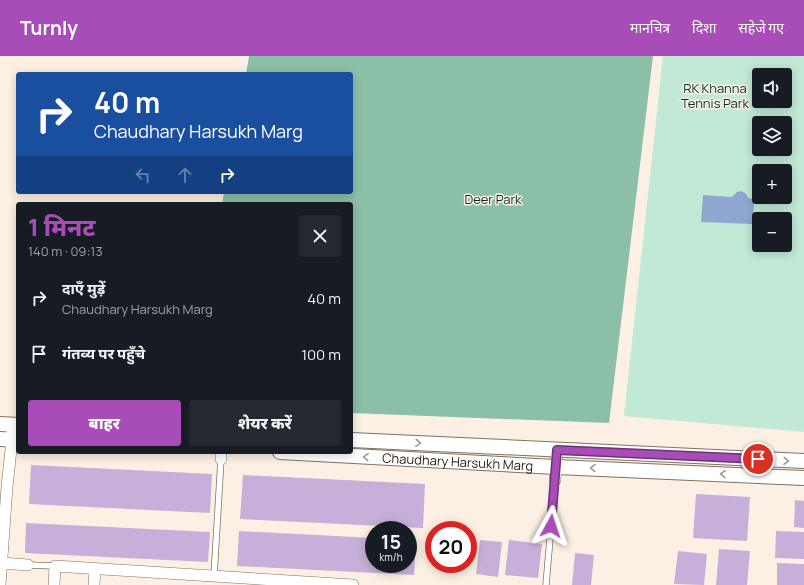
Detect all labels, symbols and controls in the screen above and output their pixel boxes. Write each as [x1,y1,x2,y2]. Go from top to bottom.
text: Turnly [20,15,78,41]
text: मानचित्र [630,18,670,37]
text: दिशा [692,18,716,37]
text: सहेजे गए [738,18,784,37]
map controls [752,68,792,252]
button: sound [752,68,792,108]
park label: RK Khanna Tennis Park [681,79,750,112]
text: 40 m [94,83,160,121]
icon: right [28,88,80,140]
button: layers [752,116,792,156]
text: Chaudhary Harsukh Marg [94,119,303,143]
icon: left [132,164,154,186]
icon: ahead [174,164,196,186]
icon: right [216,164,238,186]
button: + [752,164,792,204]
park label: Deer Park [464,190,522,208]
text: 1 मिनट [28,210,95,243]
button: − [752,212,792,252]
button: close [299,215,341,257]
text: 140 m · 09:13 [28,242,103,260]
text: दाएँ मुड़ें [62,278,105,299]
icon: right [28,287,50,309]
text: 40 m [307,288,341,309]
text: Chaudhary Harsukh Marg [62,300,213,318]
icon: arrive [28,343,50,365]
text: गंतव्य पर पहुँचे [62,343,145,364]
text: 100 m [301,344,341,365]
button: बाहर [28,400,181,446]
button: शेयर करें [189,400,341,446]
one-way arrow [415,439,421,448]
pin [741,442,775,476]
icon: arrive [747,448,769,470]
street label: Chaudhary Harsukh Marg [382,449,534,475]
one-way arrow [363,452,369,461]
one-way arrow [783,456,789,465]
one-way arrow [590,464,596,473]
one-way arrow [720,470,726,479]
position arrow [530,505,572,547]
speed limit sign: 20 [425,521,477,573]
text: 15 [381,528,401,555]
text: km/h [379,550,403,564]

